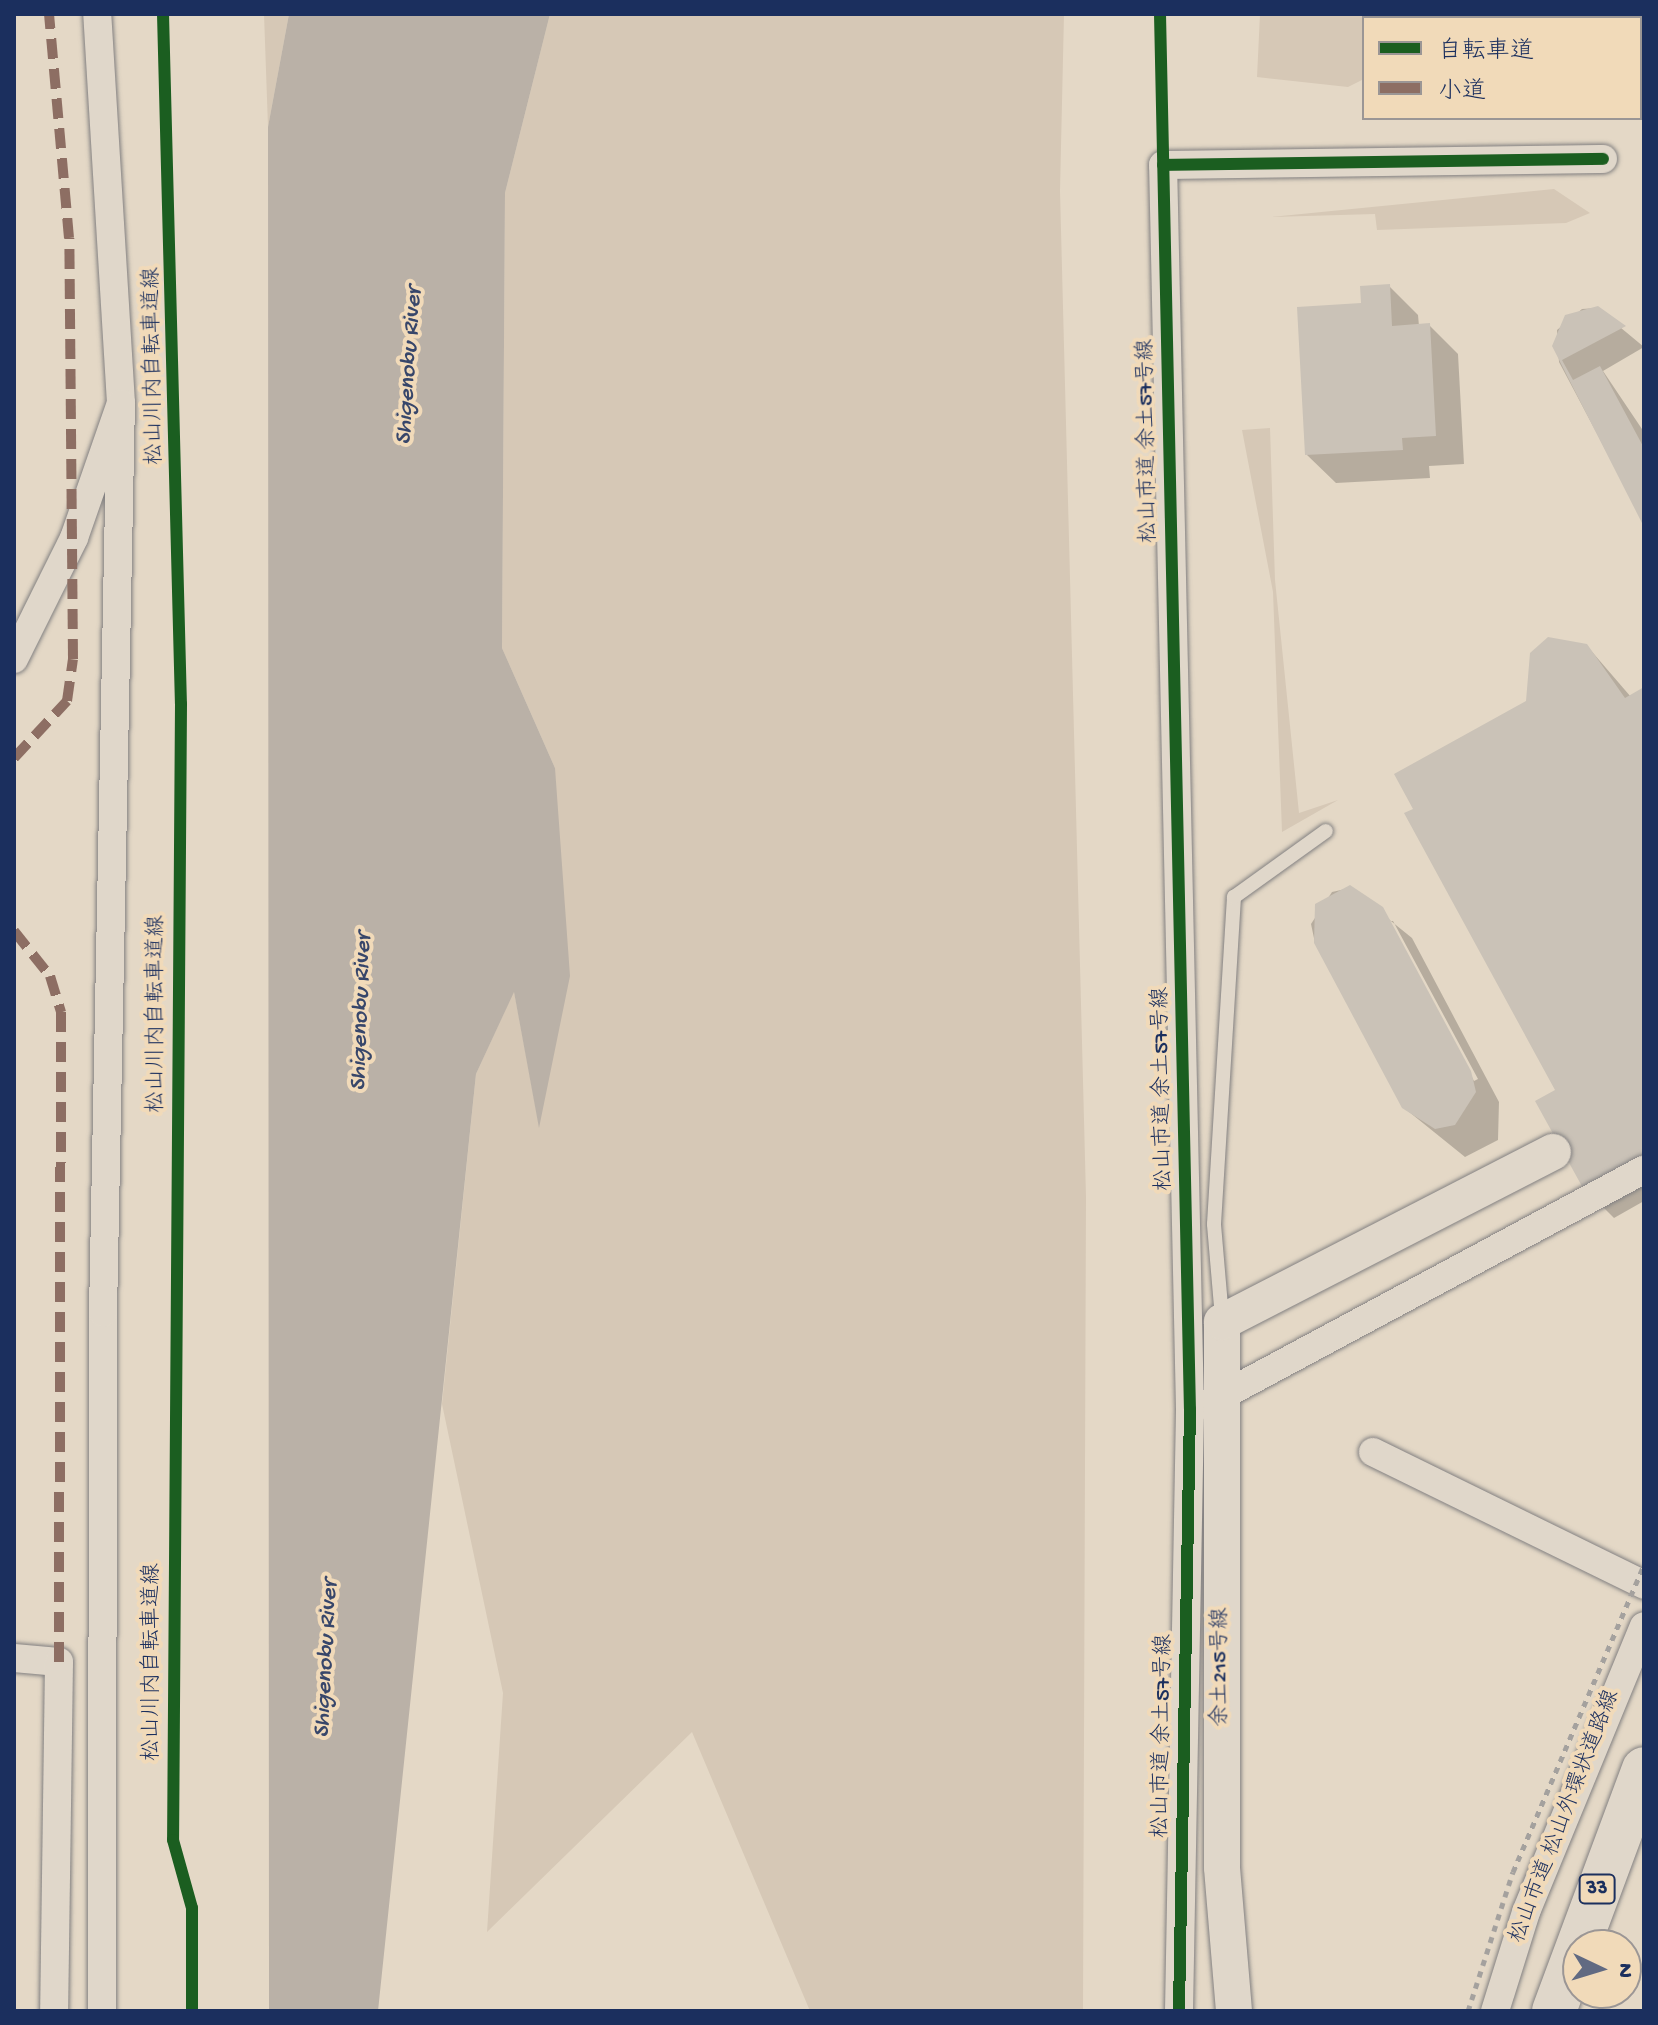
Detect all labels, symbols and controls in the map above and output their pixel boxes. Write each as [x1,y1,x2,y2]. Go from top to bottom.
legend [1362,16,1642,120]
text: 自転車道 [1438,38,1534,67]
text: 小道 [1438,78,1486,107]
street label: 松山川内自転車道線 [140,267,170,465]
water label: Shigenobu River [390,286,430,446]
street label: 松山市道 余土57号線 [1134,339,1164,543]
street label: 松山川内自転車道線 [145,915,171,1113]
water label: Shigenobu River [345,933,379,1091]
street label: 松山市道 余土57号線 [1149,987,1179,1191]
street label: 松山川内自転車道線 [141,1563,167,1761]
water label: Shigenobu River [308,1579,346,1739]
street label: 余土215号線 [1209,1607,1235,1727]
street label: 松山市道 余土57号線 [1149,1634,1179,1838]
street label: 松山市道 松山外環状道路線 [1505,1687,1627,1947]
road number: 33 [1577,1873,1617,1905]
north arrow [1562,1929,1642,2009]
text: N [1610,1962,1637,1979]

